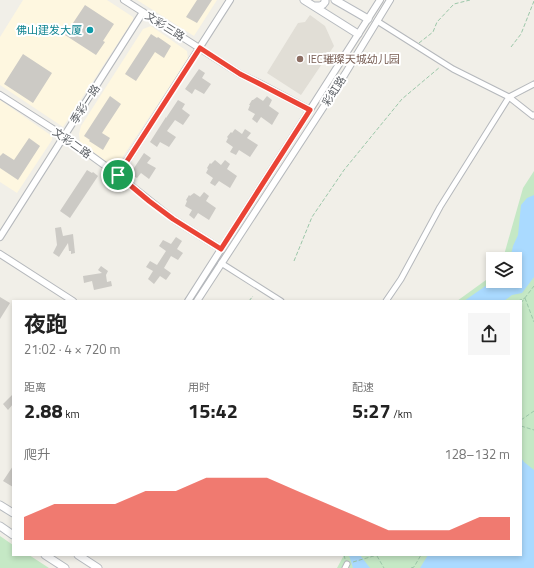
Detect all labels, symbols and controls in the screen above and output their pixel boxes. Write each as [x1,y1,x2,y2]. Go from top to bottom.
street label: 文彩三路 [142,8,188,44]
place label: 佛山建发大厦 [16,22,82,38]
marker: 佛山建发大厦 [85,25,95,35]
place label: IEC璀璨天城幼儿园 [308,51,400,67]
marker: IEC璀璨天城幼儿园 [295,54,305,64]
street label: 彩虹路 [318,73,350,109]
street label: 季彩一路 [66,81,104,127]
street label: 文彩二路 [49,124,95,162]
pin [101,158,135,192]
icon: arrive [107,164,129,186]
map controls [486,252,522,288]
button: layers [486,252,522,288]
text: 夜跑 [24,307,68,341]
button: share [468,313,510,355]
text: 21:02 · 4 × 720 m [24,339,120,359]
text: 距离 [24,379,46,395]
text: 用时 [188,379,210,395]
text: 配速 [352,379,374,395]
text: 2.88 [24,395,63,426]
text: 15:42 [188,395,238,426]
text: 5:27 [352,395,391,426]
text: km [63,406,80,422]
text: /km [391,406,412,422]
text: 爬升 [24,444,50,464]
text: 128–132 m [444,444,510,464]

